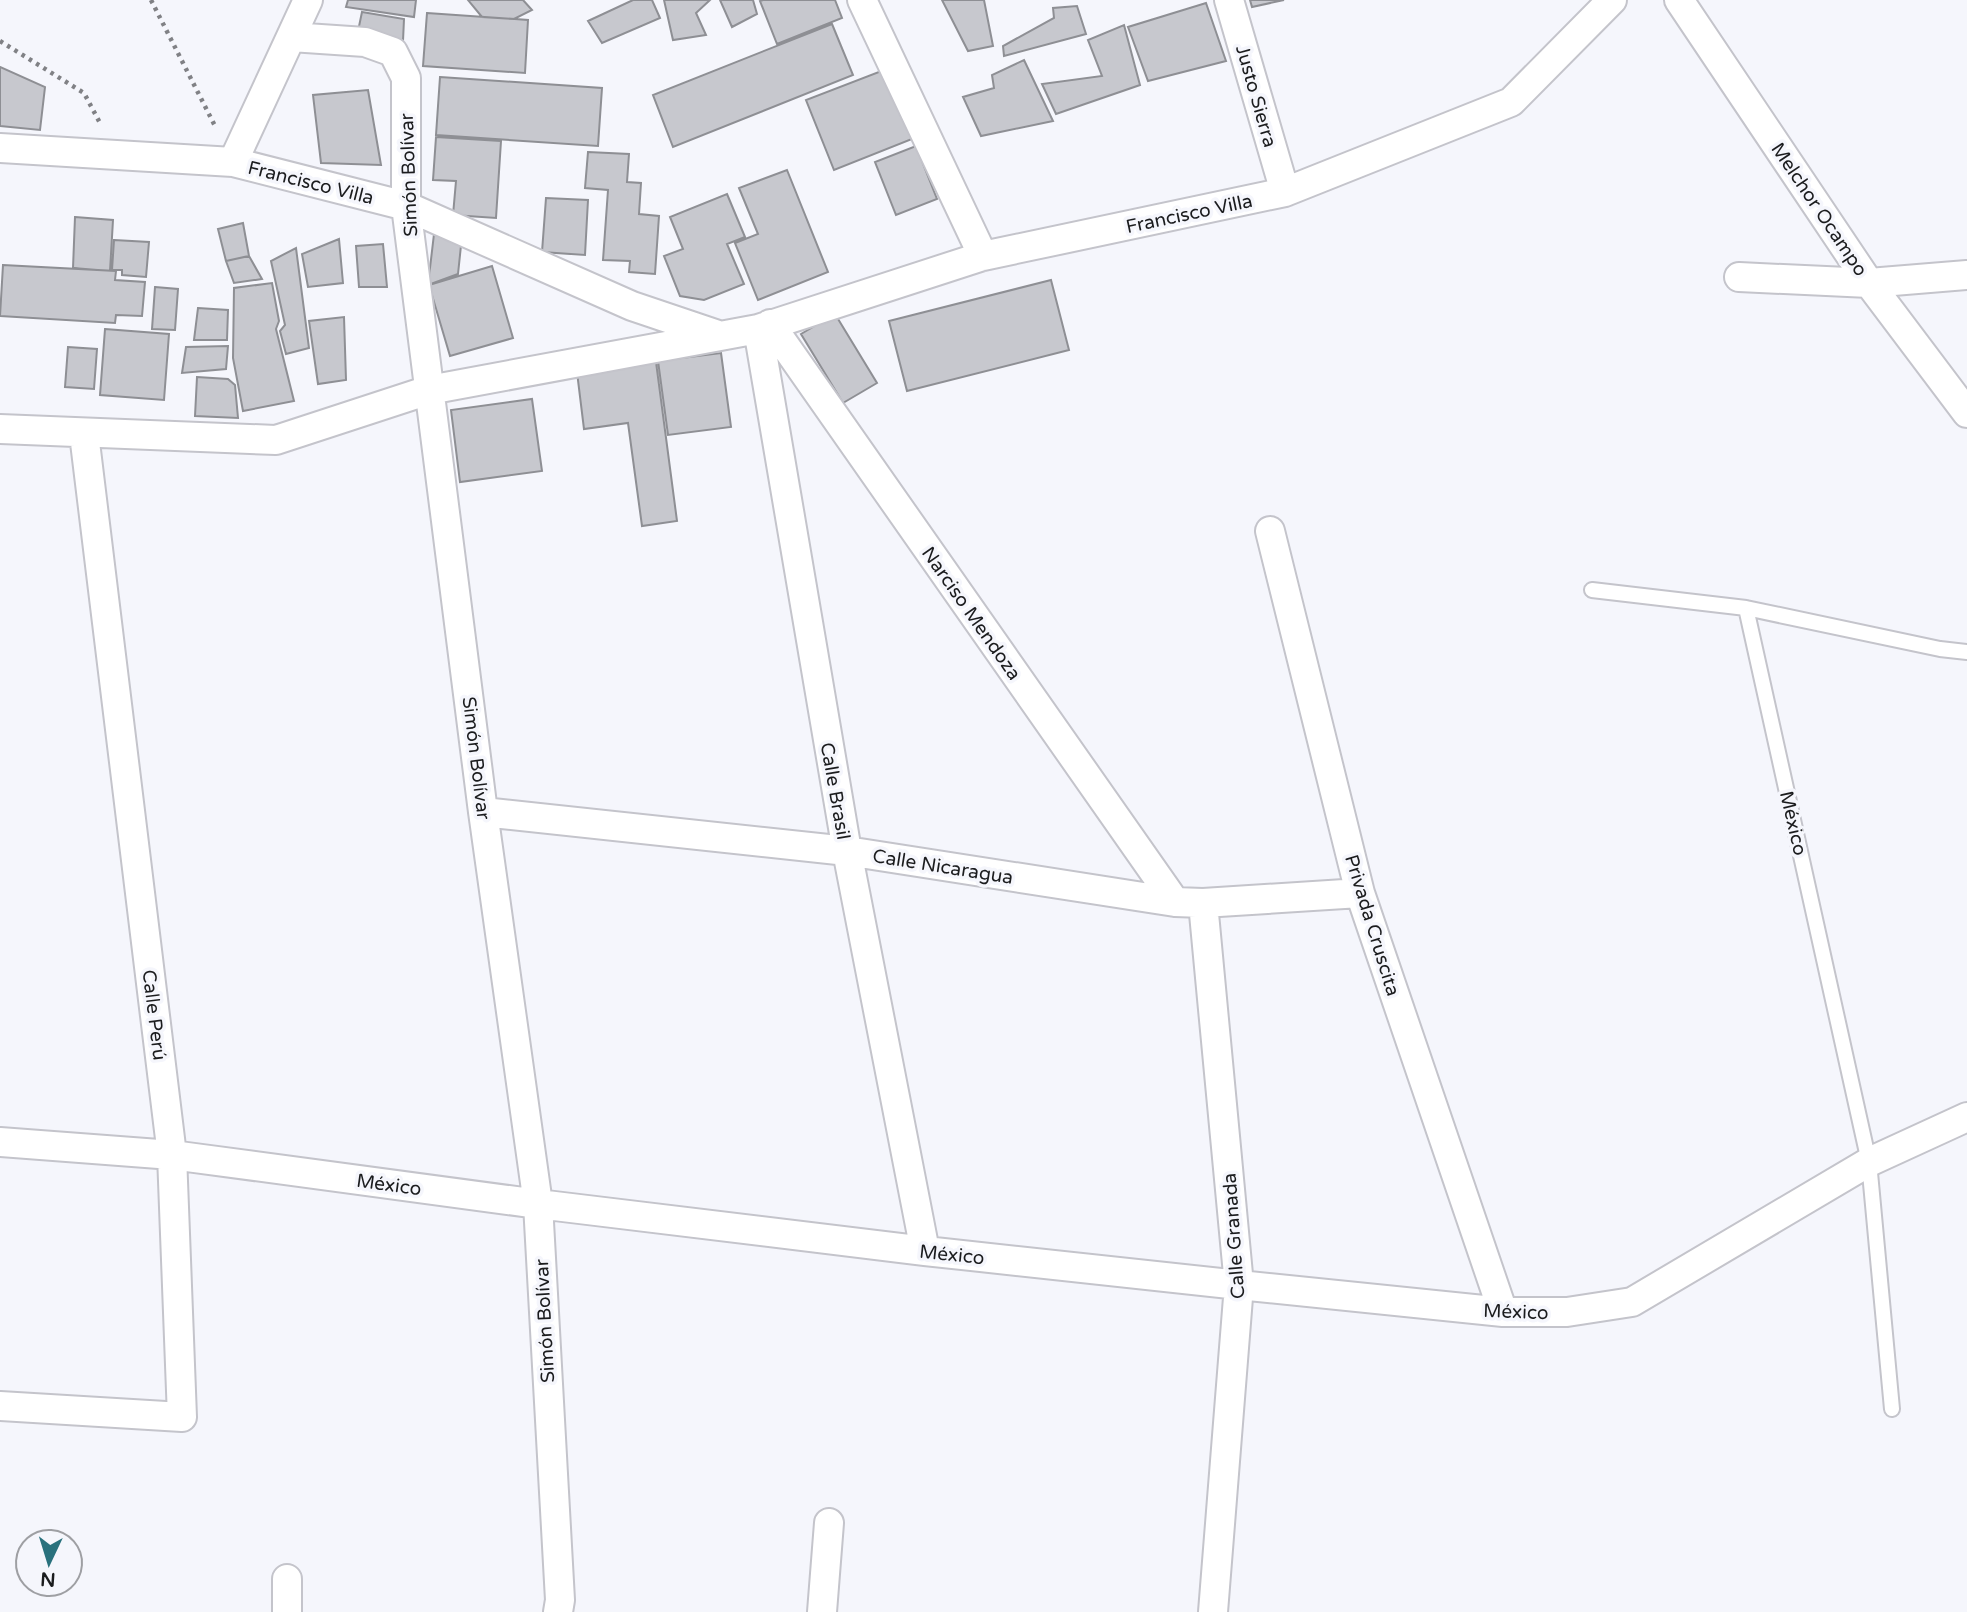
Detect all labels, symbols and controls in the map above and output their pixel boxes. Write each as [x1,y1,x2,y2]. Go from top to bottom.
street label: Justo Sierra [1231,43,1281,150]
street label: Simón Bolívar [396,112,422,237]
street label: Melchor Ocampo [1766,139,1872,280]
street label: Francisco Villa [246,157,376,209]
street label: Francisco Villa [1124,190,1255,238]
street label: Narciso Mendoza [917,543,1025,684]
street label: Simón Bolívar [458,695,495,822]
street label: Calle Brasil [816,741,854,842]
street label: México [1775,789,1811,858]
street label: Calle Nicaragua [871,845,1015,889]
street label: Privada Cruscita [1340,852,1404,999]
street label: Calle Perú [138,969,170,1062]
street label: México [355,1170,423,1200]
street label: Calle Granada [1219,1172,1249,1300]
street label: México [918,1241,986,1269]
street label: Simón Bolívar [531,1258,559,1383]
street label: México [1483,1300,1549,1324]
north arrow [14,1528,84,1598]
text: N [40,1567,56,1590]

